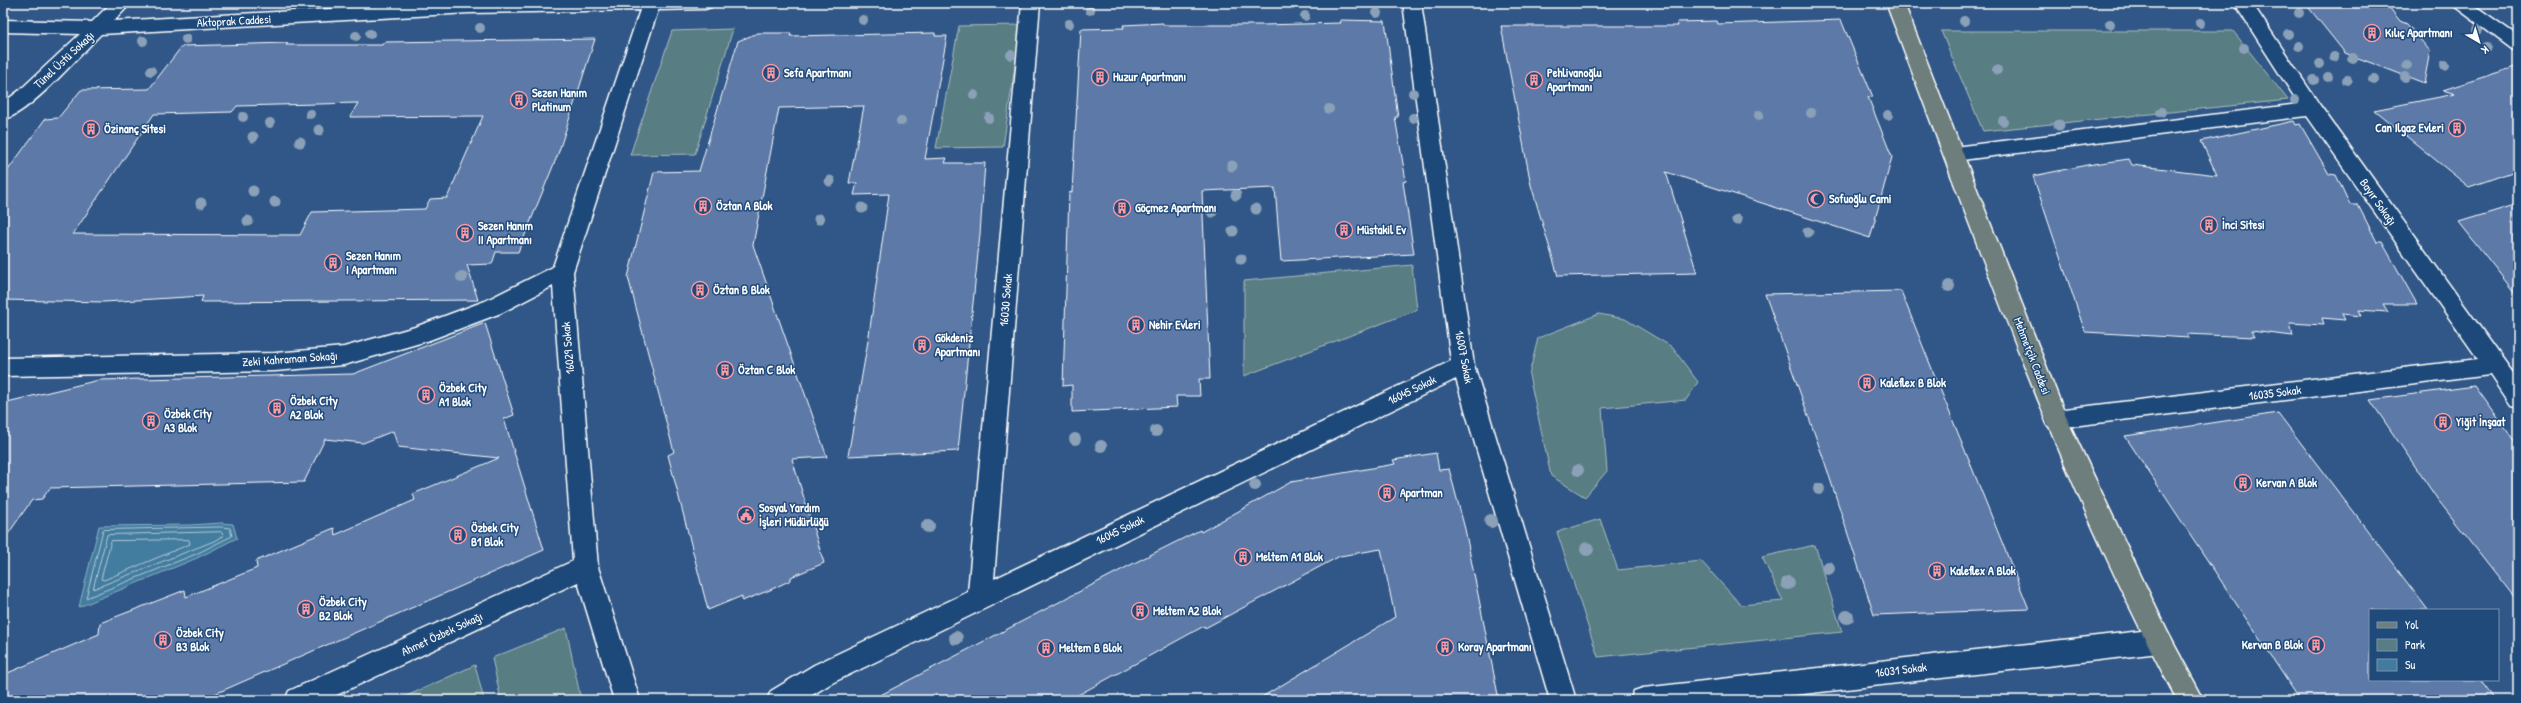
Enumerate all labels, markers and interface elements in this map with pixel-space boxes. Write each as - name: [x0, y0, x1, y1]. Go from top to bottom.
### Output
- street label: Aktoprak Caddesi: [196, 10, 272, 31]
- north arrow: [2459, 22, 2499, 62]
- building icon: Kılıç Apartmanı: [2362, 23, 2382, 43]
- place label: Kılıç Apartmanı: [2385, 24, 2453, 42]
- street label: Tünel Üstü Sokağı: [30, 27, 98, 92]
- text: K: [2478, 43, 2492, 57]
- building icon: Sefa Apartmanı: [761, 63, 781, 83]
- place label: Sefa Apartmanı: [784, 64, 852, 82]
- place label: Pehlivanoğlu Apartmanı: [1547, 64, 1602, 96]
- building icon: Huzur Apartmanı: [1090, 67, 1110, 87]
- place label: Huzur Apartmanı: [1113, 68, 1186, 86]
- building icon: Pehlivanoğlu Apartmanı: [1524, 70, 1544, 90]
- place label: Sezen Hanım Platinum: [532, 84, 587, 115]
- building icon: Sezen Hanım Platinum: [509, 90, 529, 110]
- building icon: Can Ilgaz Evleri: [2447, 118, 2467, 138]
- building icon: Özinanç Sitesi: [81, 119, 101, 139]
- place label: Can Ilgaz Evleri: [2375, 119, 2444, 137]
- place label: Özinanç Sitesi: [104, 120, 166, 137]
- street label: Bayır Sokağı: [2356, 175, 2401, 229]
- mosque icon: Sofuoğlu Cami: [1806, 189, 1826, 209]
- place label: Sofuoğlu Cami: [1829, 190, 1892, 208]
- building icon: Öztan A Blok: [693, 196, 713, 216]
- place label: Öztan A Blok: [716, 197, 773, 214]
- building icon: Göçmez Apartmanı: [1112, 198, 1132, 218]
- place label: Göçmez Apartmanı: [1135, 199, 1217, 217]
- building icon: İnci Sitesi: [2199, 215, 2219, 235]
- place label: İnci Sitesi: [2222, 216, 2265, 233]
- place label: Sezen Hanım II Apartmanı: [478, 217, 533, 249]
- building icon: Müstakil Ev: [1334, 220, 1354, 240]
- place label: Müstakil Ev: [1357, 221, 1406, 238]
- building icon: Sezen Hanım II Apartmanı: [455, 223, 475, 243]
- place label: Sezen Hanım I Apartmanı: [346, 247, 401, 279]
- building icon: Sezen Hanım I Apartmanı: [323, 253, 343, 273]
- street label: 16030 Sokak: [995, 273, 1016, 327]
- building icon: Öztan B Blok: [690, 280, 710, 300]
- place label: Öztan B Blok: [713, 281, 770, 298]
- building icon: Nehir Evleri: [1126, 315, 1146, 335]
- street label: Mehmetçik Caddesi: [2010, 315, 2055, 397]
- place label: Nehir Evleri: [1149, 316, 1201, 333]
- street label: 16029 Sokak: [557, 321, 578, 375]
- place label: Gökdeniz Apartmanı: [935, 329, 981, 361]
- street label: 16007 Sokak: [1451, 329, 1478, 385]
- building icon: Gökdeniz Apartmanı: [912, 335, 932, 355]
- street label: Zeki Kahraman Sokağı: [242, 347, 338, 370]
- building icon: Öztan C Blok: [715, 360, 735, 380]
- place label: Öztan C Blok: [738, 361, 795, 378]
- street label: 16045 Sokak: [1385, 371, 1439, 409]
- building icon: Kaleflex B Blok: [1857, 373, 1877, 393]
- place label: Kaleflex B Blok: [1880, 374, 1946, 391]
- place label: Özbek City A1 Blok: [439, 379, 487, 410]
- street label: 16035 Sokak: [2248, 381, 2302, 404]
- building icon: Özbek City A1 Blok: [416, 385, 436, 405]
- place label: Özbek City A2 Blok: [290, 392, 338, 423]
- building icon: Özbek City A2 Blok: [267, 398, 287, 418]
- place label: Özbek City A3 Blok: [164, 405, 212, 436]
- building icon: Özbek City A3 Blok: [141, 411, 161, 431]
- building icon: Yiğit İnşaat: [2433, 412, 2453, 432]
- place label: Yiğit İnşaat: [2455, 413, 2506, 431]
- building icon: Kervan A Blok: [2233, 473, 2253, 493]
- place label: Kervan A Blok: [2256, 474, 2317, 491]
- building icon: Apartman: [1377, 483, 1397, 503]
- place label: Apartman: [1400, 484, 1443, 502]
- place label: Sosyal Yardım İşleri Müdürlüğü: [759, 499, 829, 531]
- public building icon: Sosyal Yardım İşleri Müdürlüğü: [736, 505, 756, 525]
- street label: 16045 Sokak: [1093, 511, 1147, 549]
- place label: Özbek City B1 Blok: [471, 519, 519, 550]
- building icon: Özbek City B1 Blok: [448, 525, 468, 545]
- building icon: Meltem A1 Blok: [1233, 547, 1253, 567]
- place label: Meltem A1 Blok: [1256, 548, 1323, 565]
- building icon: Kaleflex A Blok: [1927, 561, 1947, 581]
- place label: Kaleflex A Blok: [1950, 562, 2016, 579]
- place label: Özbek City B2 Blok: [319, 593, 367, 624]
- building icon: Özbek City B2 Blok: [296, 599, 316, 619]
- building icon: Meltem A2 Blok: [1130, 601, 1150, 621]
- place label: Meltem A2 Blok: [1153, 602, 1221, 619]
- street label: Ahmet Özbek Sokağı: [398, 607, 485, 660]
- legend: [2369, 609, 2499, 681]
- text: Yol: [2405, 616, 2419, 633]
- place label: Özbek City B3 Blok: [176, 624, 224, 655]
- building icon: Özbek City B3 Blok: [153, 630, 173, 650]
- building icon: Kervan B Blok: [2306, 635, 2326, 655]
- place label: Kervan B Blok: [2242, 636, 2303, 653]
- text: Park: [2405, 636, 2425, 653]
- building icon: Koray Apartmanı: [1435, 637, 1455, 657]
- building icon: Meltem B Blok: [1036, 638, 1056, 658]
- place label: Koray Apartmanı: [1458, 638, 1532, 656]
- place label: Meltem B Blok: [1059, 639, 1122, 656]
- text: Su: [2405, 656, 2416, 673]
- street label: 16031 Sokak: [1874, 658, 1928, 681]

